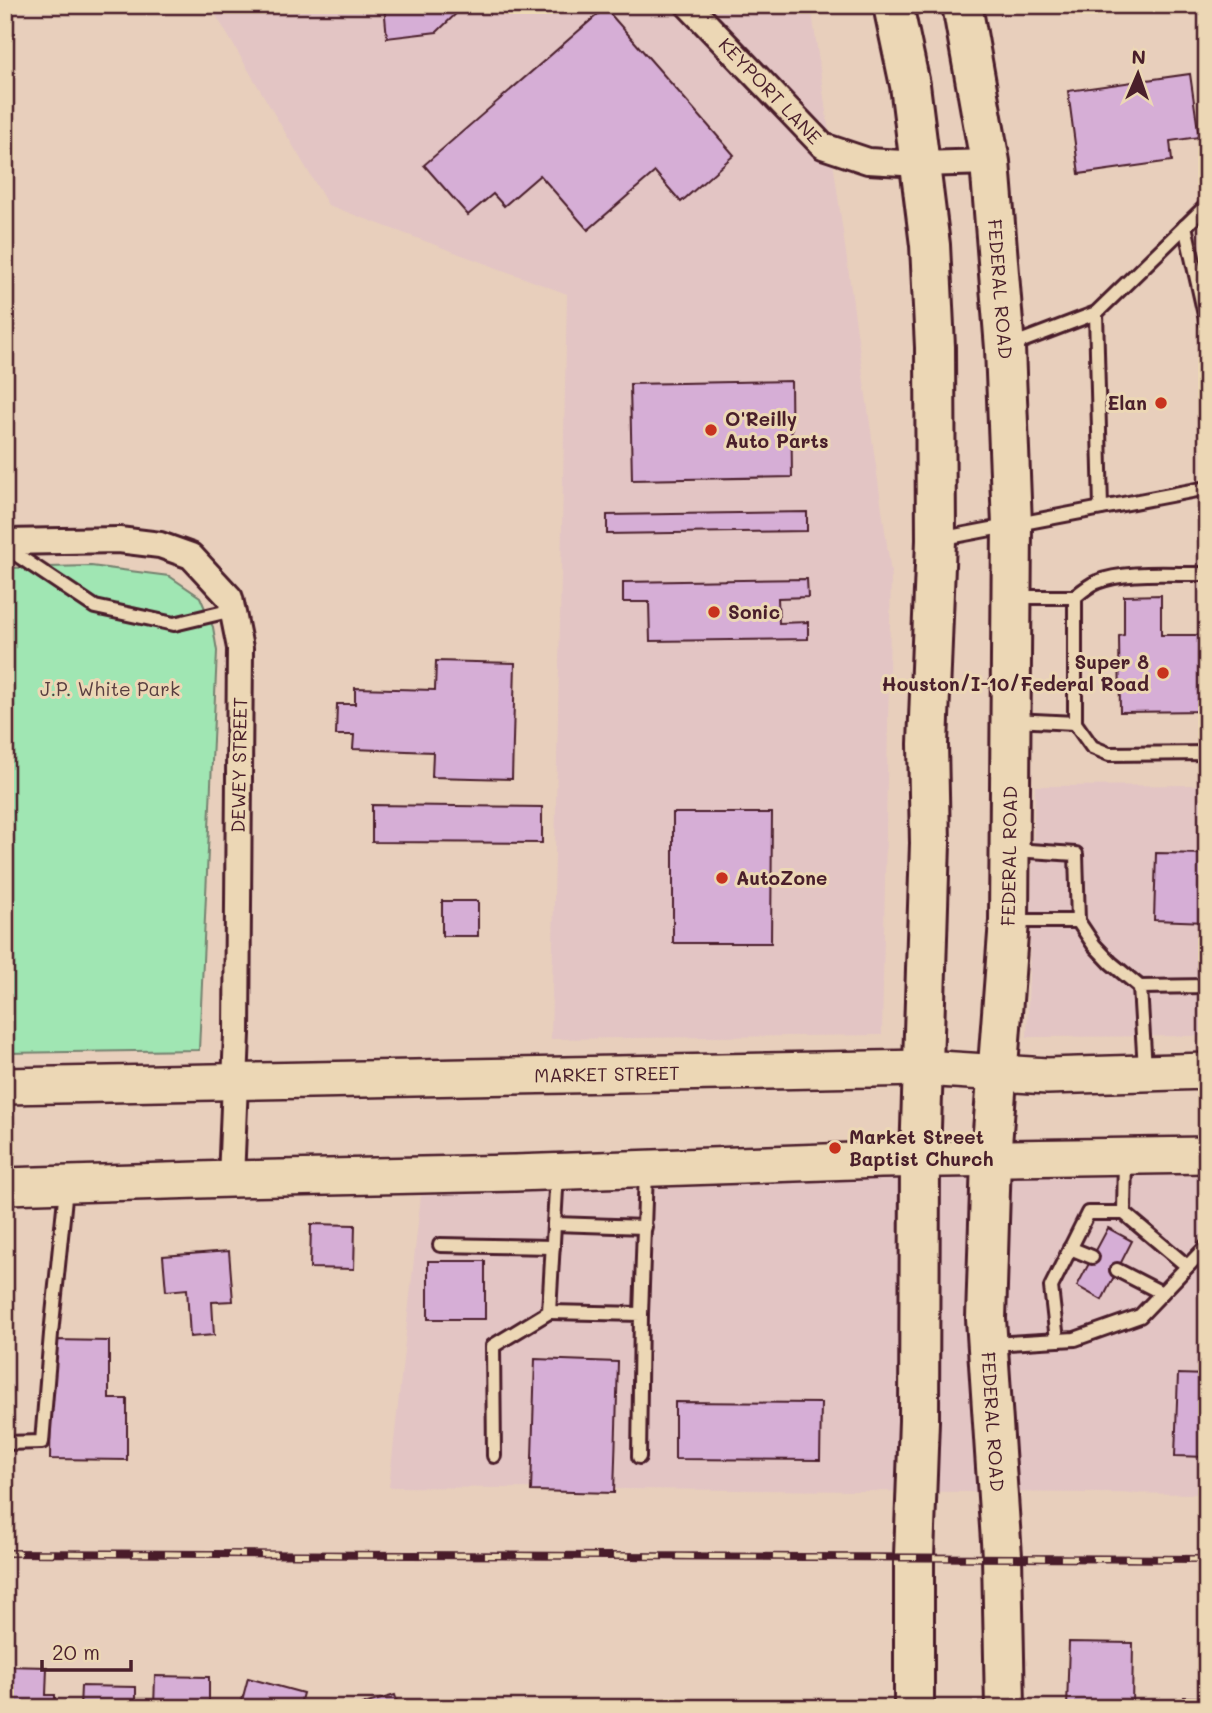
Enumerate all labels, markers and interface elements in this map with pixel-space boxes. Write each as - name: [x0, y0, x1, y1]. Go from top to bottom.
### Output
- street label: KEYPORT LANE: [714, 32, 828, 149]
- north arrow: [1104, 38, 1174, 108]
- text: N: [1131, 44, 1146, 69]
- street label: FEDERAL ROAD: [983, 218, 1018, 360]
- place label: Elan: [1107, 390, 1147, 415]
- marker: Elan: [1153, 395, 1169, 411]
- place label: O'Reilly Auto Parts: [725, 406, 829, 453]
- marker: O'Reilly Auto Parts: [703, 422, 719, 438]
- place label: Sonic: [728, 599, 780, 624]
- marker: Sonic: [706, 604, 722, 620]
- place label: Super 8 Houston/I-10/Federal Road: [882, 649, 1149, 696]
- marker: Super 8 Houston/I-10/Federal Road: [1155, 665, 1171, 681]
- park label: J.P. White Park: [40, 676, 180, 701]
- street label: DEWEY STREET: [225, 697, 252, 833]
- street label: FEDERAL ROAD: [995, 786, 1022, 926]
- place label: AutoZone: [736, 865, 827, 890]
- marker: AutoZone: [714, 870, 730, 886]
- street label: MARKET STREET: [534, 1060, 680, 1088]
- place label: Market Street Baptist Church: [849, 1124, 993, 1171]
- marker: Market Street Baptist Church: [827, 1140, 843, 1156]
- street label: FEDERAL ROAD: [976, 1351, 1011, 1493]
- scale bar: [42, 1629, 131, 1673]
- text: 20 m: [52, 1638, 100, 1665]

